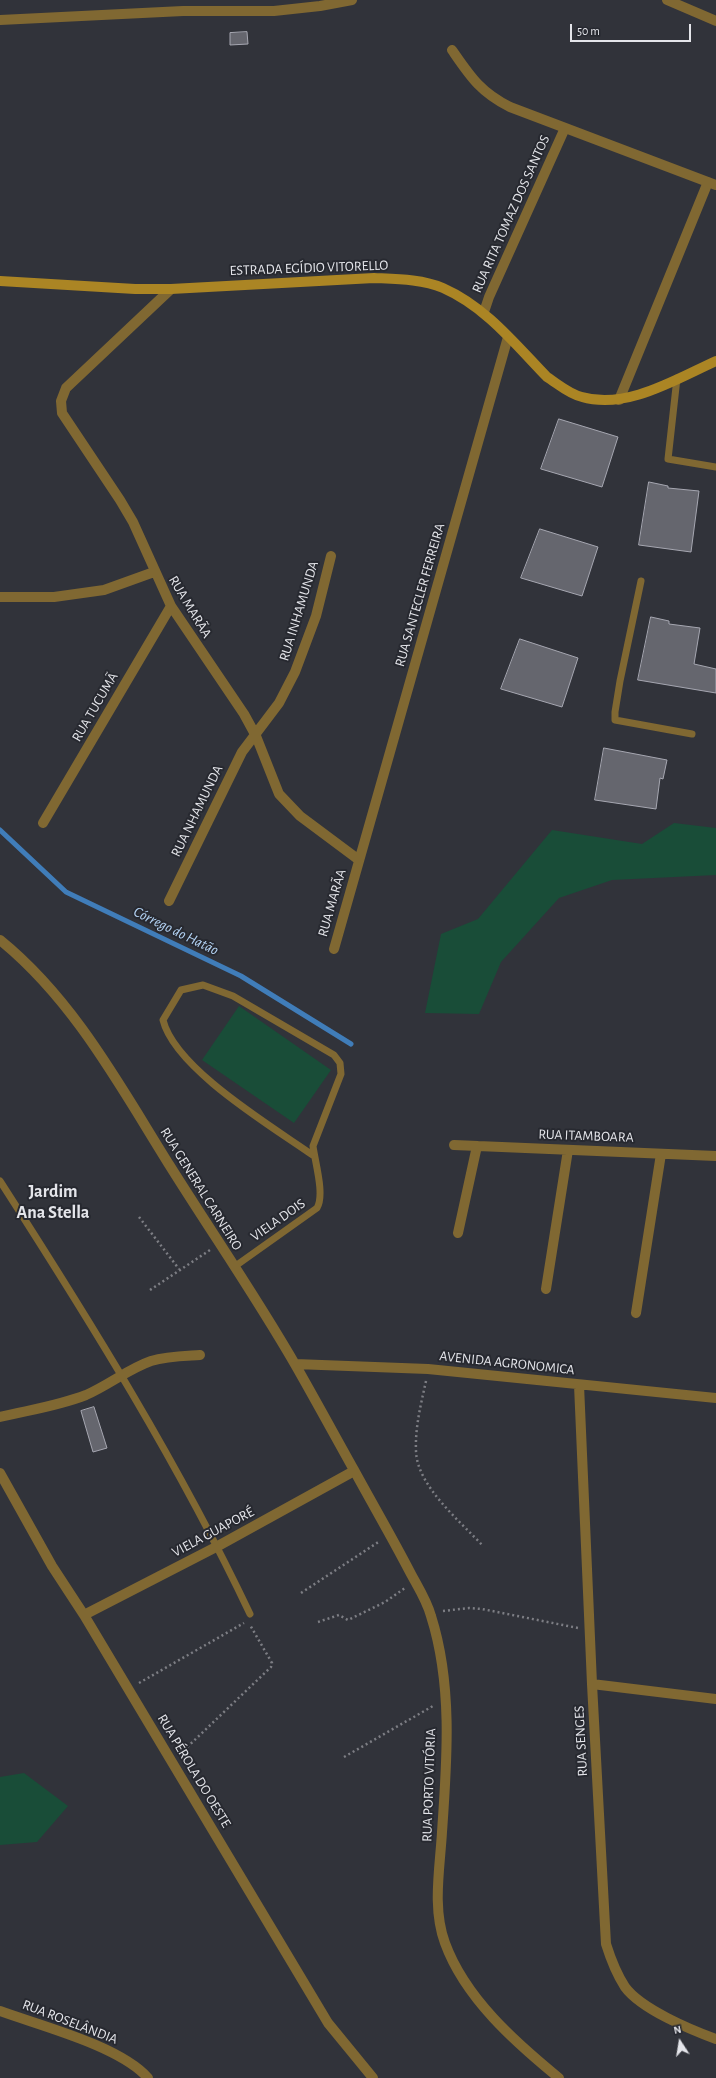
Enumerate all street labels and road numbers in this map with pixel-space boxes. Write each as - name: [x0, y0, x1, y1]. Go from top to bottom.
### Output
- street label: RUA RITA TOMAZ DOS SANTOS: [469, 132, 553, 296]
- street label: ESTRADA EGÍDIO VITORELLO: [229, 257, 389, 279]
- street label: RUA SANTECLER FERREIRA: [391, 521, 449, 669]
- street label: RUA INHAMUNDA: [276, 559, 322, 663]
- street label: RUA MARÃA: [165, 573, 215, 641]
- street label: RUA TUCUMÃ: [68, 669, 122, 745]
- street label: RUA NHAMUNDA: [168, 762, 226, 860]
- street label: RUA MARÃA: [314, 867, 350, 939]
- street label: RUA GENERAL CARNEIRO: [156, 1125, 246, 1253]
- street label: RUA ITAMBOARA: [538, 1126, 634, 1146]
- street label: VIELA DOIS: [247, 1195, 309, 1245]
- street label: AVENIDA AGRONOMICA: [439, 1348, 575, 1378]
- street label: VIELA GUAPORÉ: [169, 1503, 257, 1561]
- street label: RUA SENGES: [571, 1705, 591, 1777]
- street label: RUA PÉROLA DO OESTE: [154, 1711, 234, 1831]
- street label: RUA PORTO VITÓRIA: [419, 1728, 439, 1842]
- street label: RUA ROSELÂNDIA: [20, 1996, 120, 2048]

